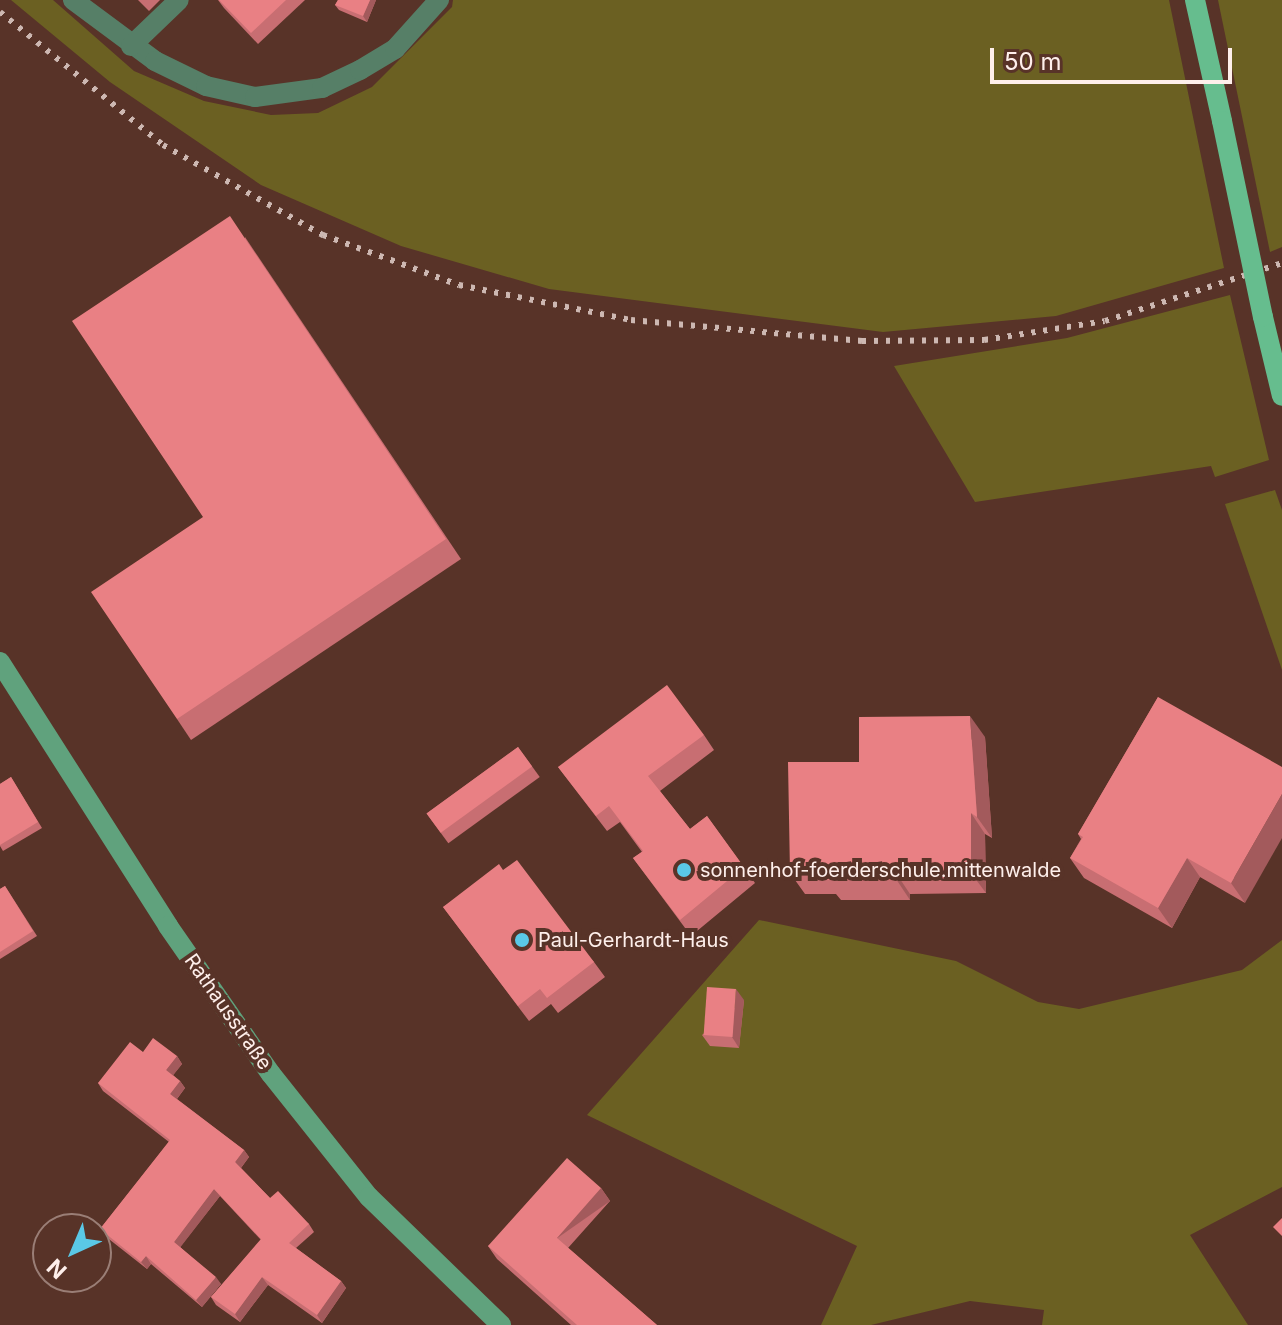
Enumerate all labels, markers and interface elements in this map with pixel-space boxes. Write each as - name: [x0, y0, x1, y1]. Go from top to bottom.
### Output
- scale bar: [994, 32, 1236, 82]
- text: 50 m: [1004, 47, 1062, 76]
- place label: sonnenhof-foerderschule.mittenwalde: [700, 858, 1061, 882]
- marker: sonnenhof-foerderschule.mittenwalde: [675, 861, 693, 879]
- place label: Paul-Gerhardt-Haus: [538, 928, 729, 952]
- marker: Paul-Gerhardt-Haus: [513, 931, 531, 949]
- street label: Rathausstraße: [179, 949, 277, 1075]
- north arrow: [32, 1213, 112, 1293]
- text: N: [42, 1254, 72, 1284]

